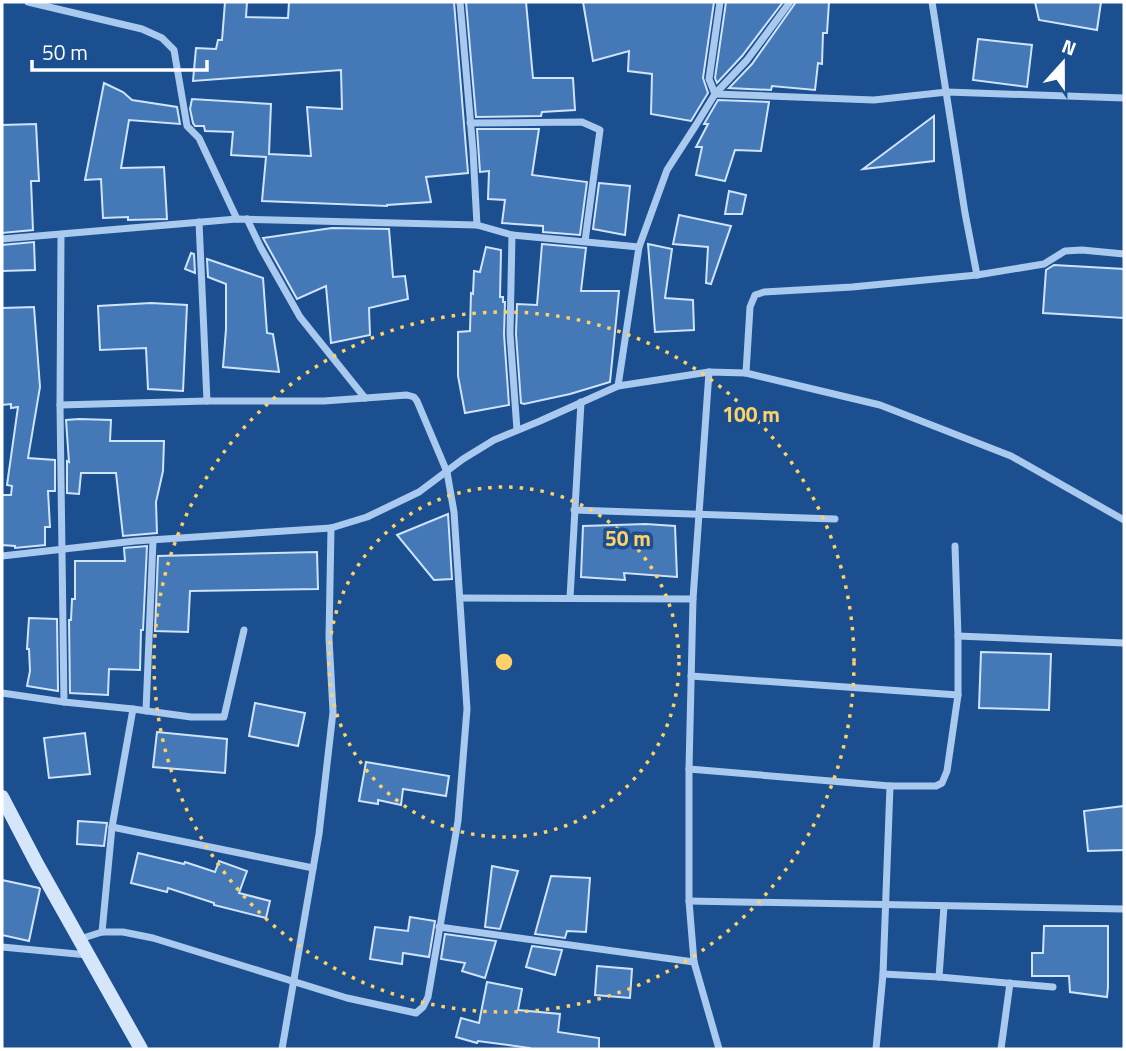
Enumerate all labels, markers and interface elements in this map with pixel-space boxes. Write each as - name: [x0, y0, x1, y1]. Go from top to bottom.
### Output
- scale bar: [32, 28, 206, 72]
- north arrow: [1028, 28, 1098, 98]
- text: N: [1058, 31, 1081, 63]
- text: 50 m: [42, 36, 88, 68]
- text: 100 m: [722, 398, 780, 430]
- text: 50 m: [605, 522, 651, 554]
- centre of rings: [492, 650, 516, 674]

